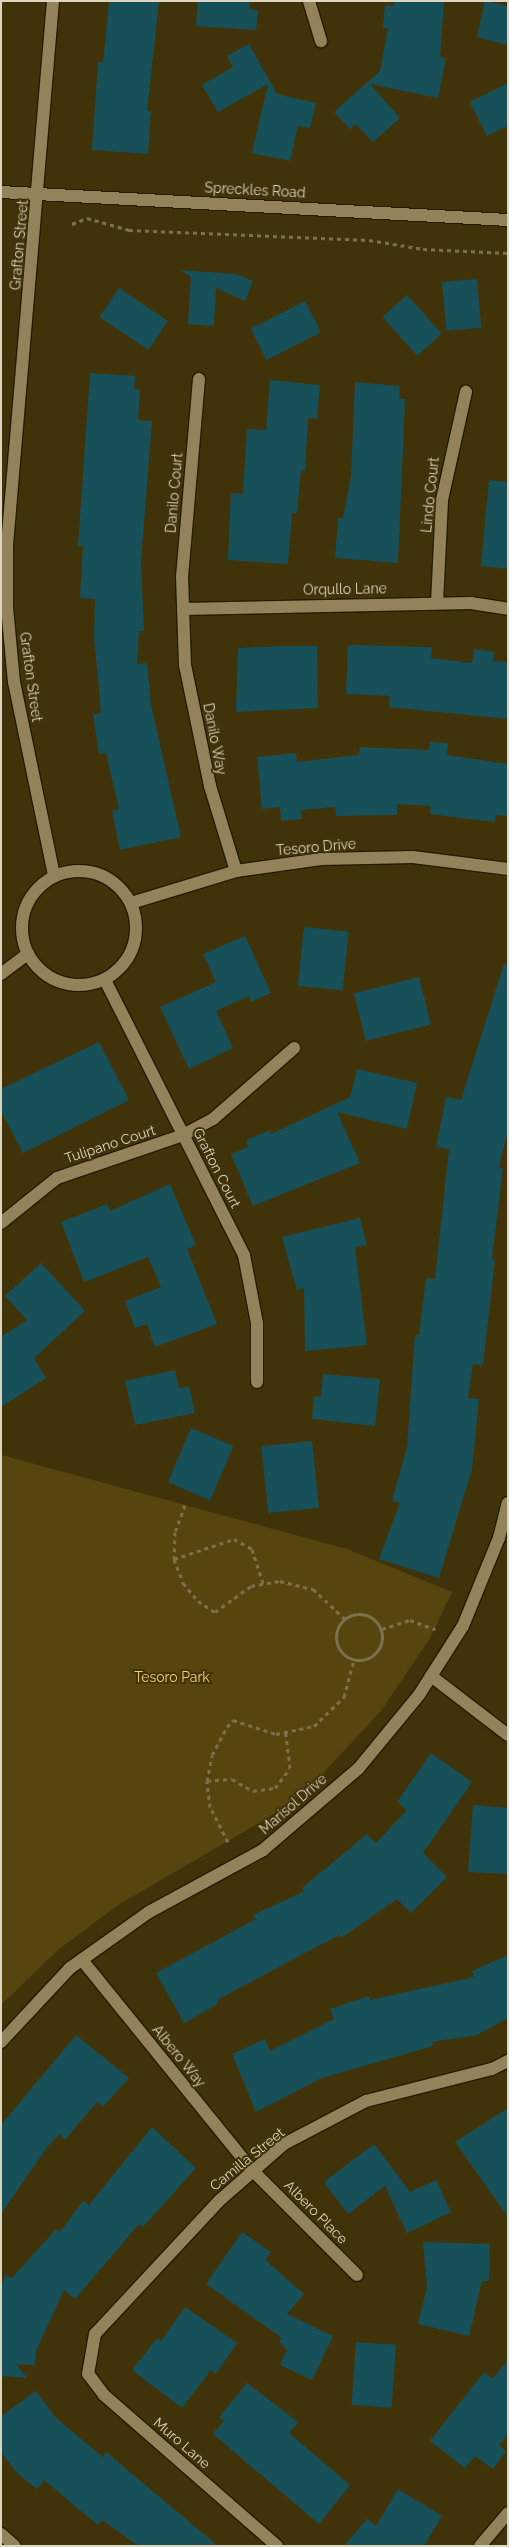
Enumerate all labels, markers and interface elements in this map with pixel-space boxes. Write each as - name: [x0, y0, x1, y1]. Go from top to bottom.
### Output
- street label: Spreckles Road: [204, 179, 306, 201]
- street label: Grafton Street: [7, 199, 31, 291]
- street label: Danilo Court: [162, 452, 186, 534]
- street label: Lindo Court: [418, 456, 442, 534]
- street label: Orqullo Lane: [303, 580, 387, 598]
- street label: Grafton Street: [16, 631, 46, 723]
- street label: Danilo Way: [200, 701, 230, 777]
- street label: Tesoro Drive: [275, 835, 357, 859]
- street label: Tulipano Court: [62, 1121, 158, 1167]
- street label: Grafton Court: [190, 1125, 244, 1211]
- park label: Tesoro Park: [134, 1669, 210, 1685]
- street label: Marisol Drive: [256, 1770, 330, 1838]
- street label: Albero Way: [149, 2021, 209, 2091]
- street label: Camilla Street: [206, 2124, 288, 2194]
- street label: Albero Place: [281, 2177, 351, 2247]
- street label: Muro Lane: [150, 2414, 214, 2472]

